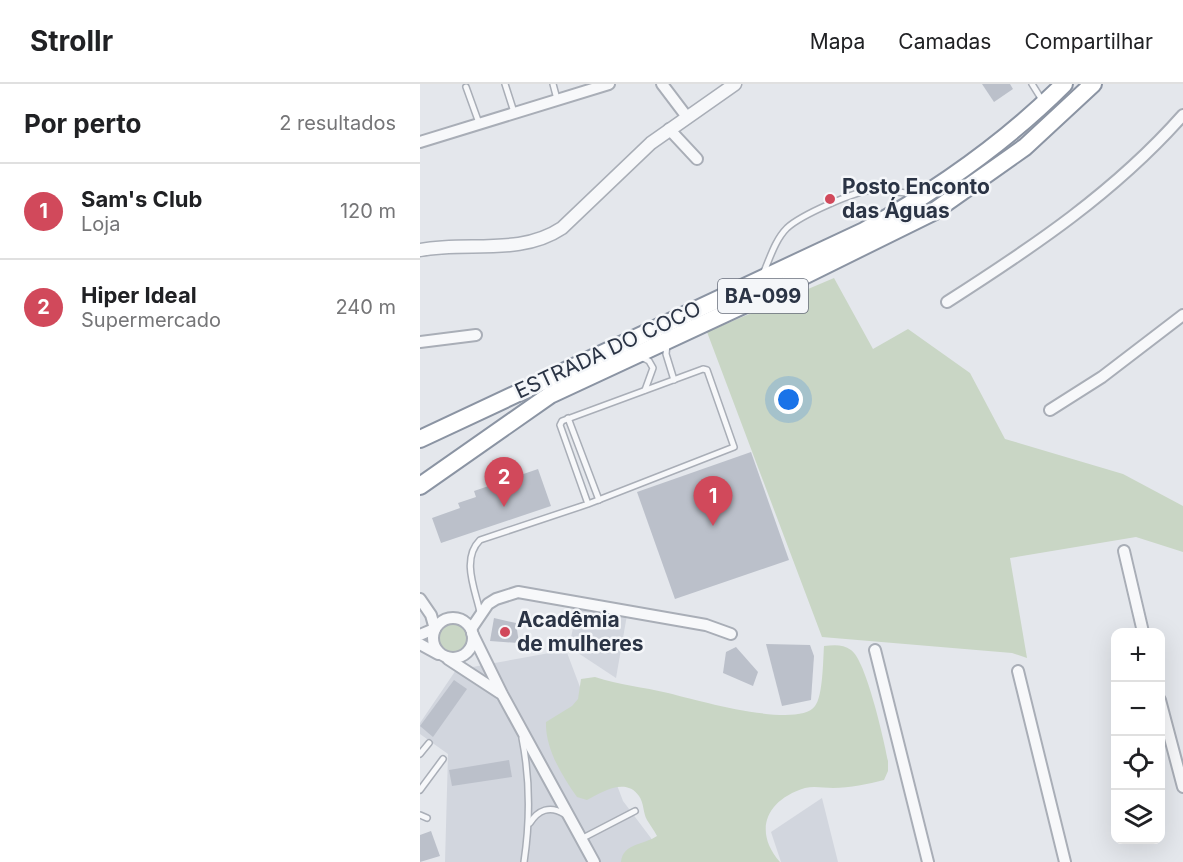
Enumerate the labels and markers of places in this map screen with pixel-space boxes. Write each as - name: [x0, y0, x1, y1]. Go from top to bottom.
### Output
- place label: Posto Enconto das Águas: [842, 174, 990, 223]
- marker: Posto Enconto das Águas: [823, 192, 837, 206]
- pin: 2: [484, 458, 524, 507]
- pin: 1: [694, 476, 732, 526]
- place label: Acadêmia de mulheres: [517, 607, 644, 656]
- marker: Acadêmia de mulheres: [498, 625, 512, 639]

